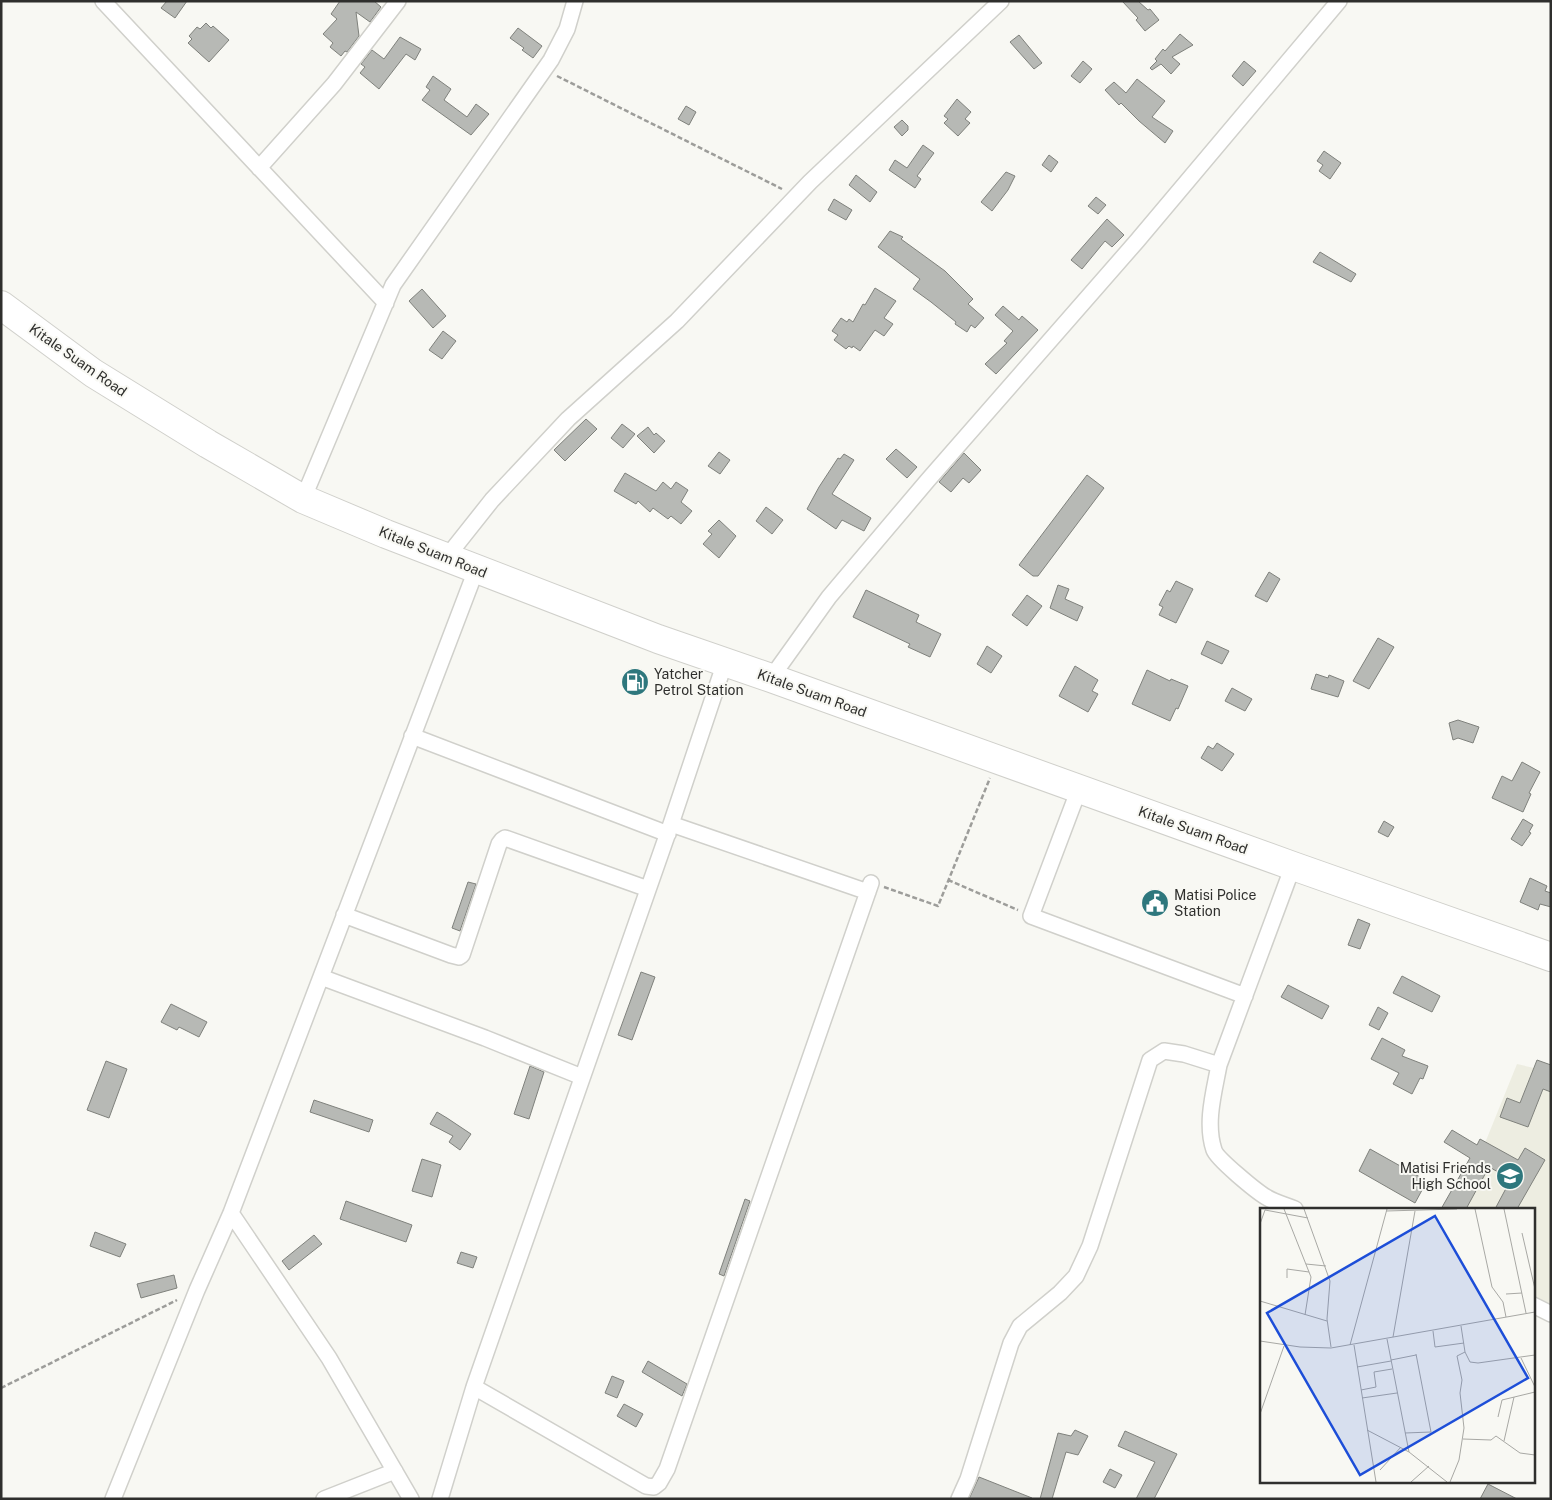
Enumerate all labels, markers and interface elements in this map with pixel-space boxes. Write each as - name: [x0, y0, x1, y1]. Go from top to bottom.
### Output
- street label: Kitale Suam Road: [26, 320, 130, 400]
- street label: Kitale Suam Road: [377, 523, 489, 581]
- place label: Yatcher Petrol Station: [654, 666, 744, 698]
- street label: Kitale Suam Road: [755, 666, 869, 720]
- fuel station icon: Yatcher Petrol Station: [620, 667, 650, 697]
- street label: Kitale Suam Road: [1136, 803, 1250, 857]
- place label: Matisi Police Station: [1174, 887, 1257, 919]
- public building icon: Matisi Police Station: [1140, 888, 1170, 918]
- place label: Matisi Friends High School: [1400, 1160, 1491, 1192]
- school or university icon: Matisi Friends High School: [1495, 1161, 1525, 1191]
- inset map: [1260, 1208, 1534, 1482]

